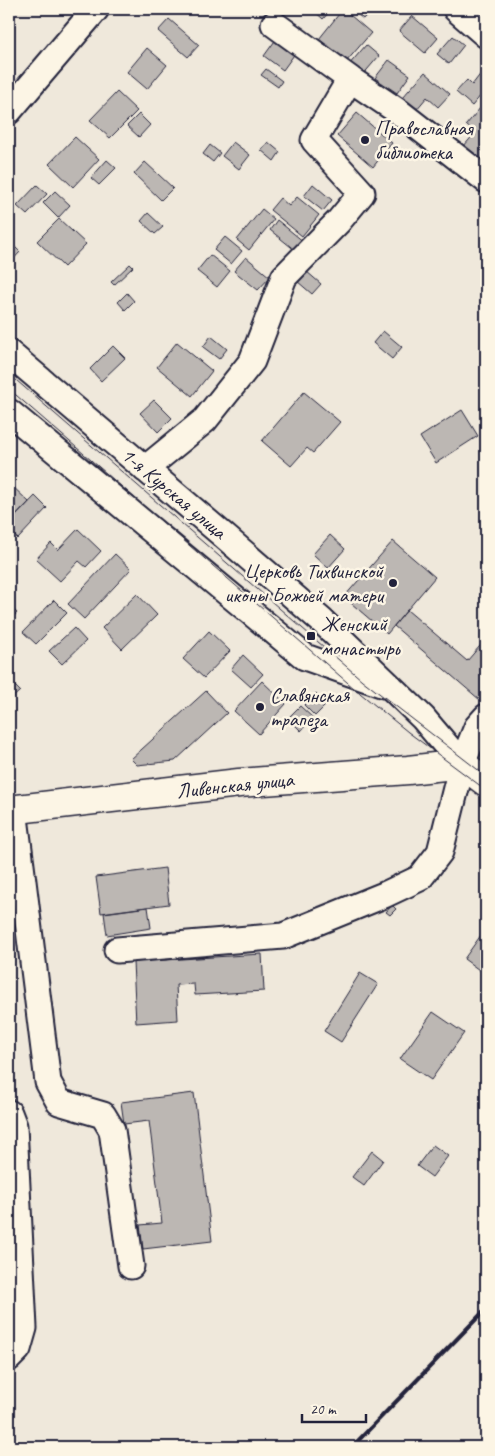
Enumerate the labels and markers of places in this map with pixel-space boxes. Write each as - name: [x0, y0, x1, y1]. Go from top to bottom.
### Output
- place label: Православная библиотека: [375, 115, 474, 165]
- marker: Православная библиотека: [359, 134, 371, 146]
- place label: Церковь Тихвинской иконы Божьей матери: [225, 558, 386, 608]
- marker: Церковь Тихвинской иконы Божьей матери: [387, 577, 399, 589]
- place label: Женский монастырь: [321, 611, 401, 661]
- marker: Женский монастырь: [305, 630, 317, 642]
- place label: Славянская трапеза: [270, 682, 351, 733]
- marker: Славянская трапеза: [254, 701, 266, 713]

